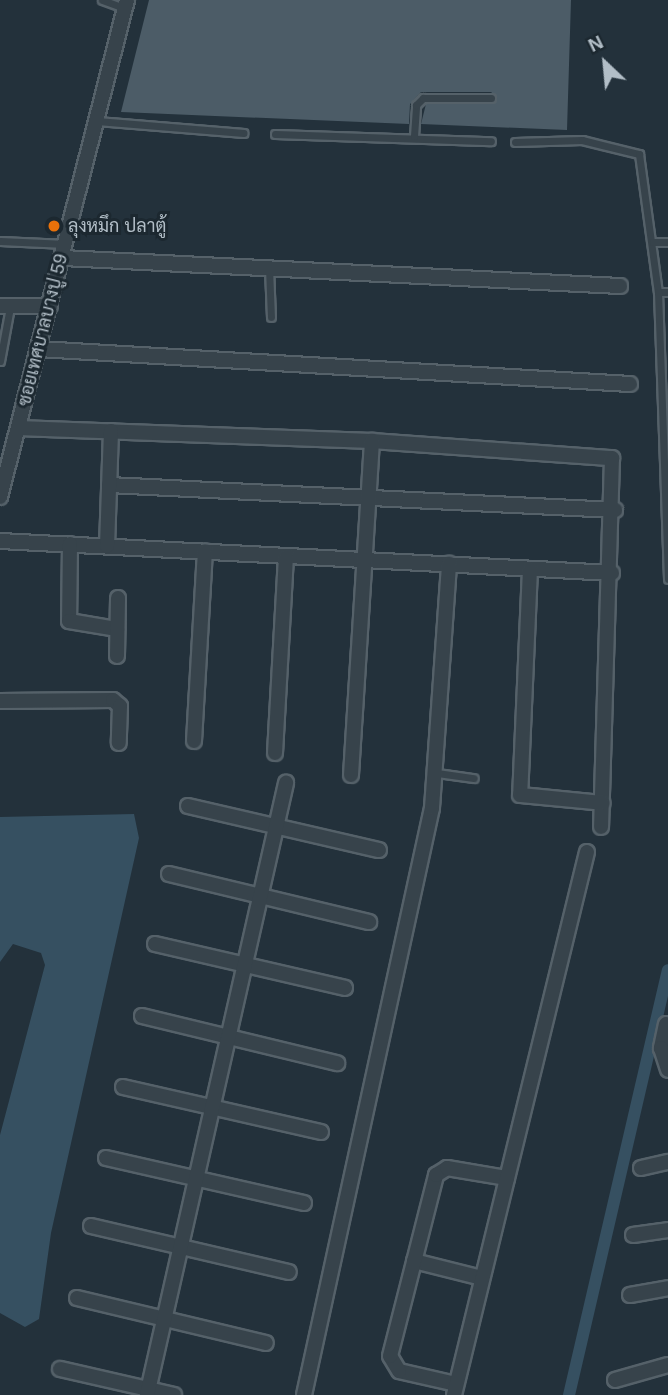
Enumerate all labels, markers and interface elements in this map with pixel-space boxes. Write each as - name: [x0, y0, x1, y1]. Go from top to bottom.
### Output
- north arrow: [570, 28, 640, 98]
- text: N: [585, 31, 606, 56]
- place label: ลุงหมึก ปลาตู้: [68, 215, 166, 237]
- marker: ลุงหมึก ปลาตู้: [46, 218, 62, 234]
- street label: ซอยเทศบาลบางปู 59: [14, 252, 72, 408]

